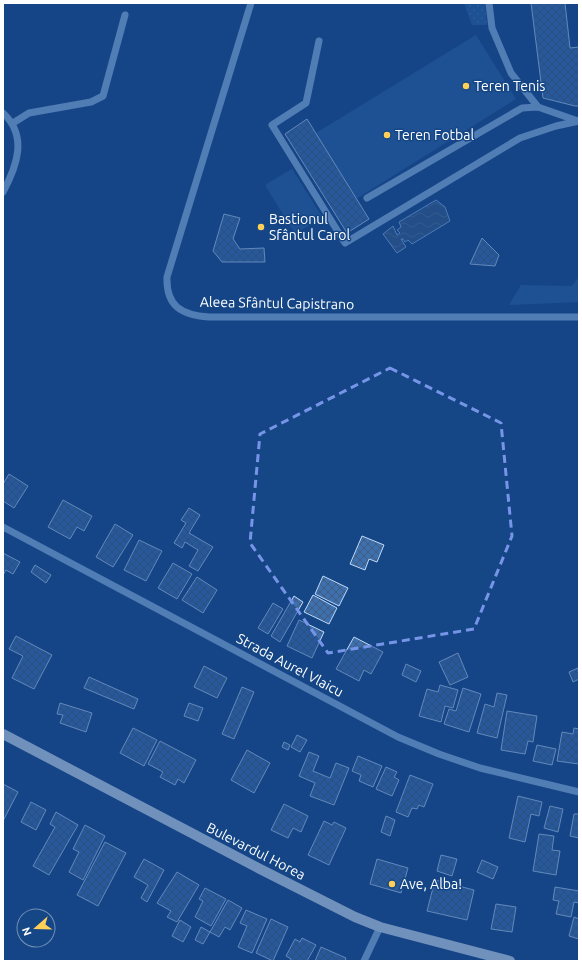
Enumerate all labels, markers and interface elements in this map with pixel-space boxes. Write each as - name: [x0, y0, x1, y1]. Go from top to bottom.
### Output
- place label: Teren Tenis: [474, 78, 545, 94]
- marker: Teren Tenis: [461, 81, 471, 91]
- place label: Teren Fotbal: [395, 127, 474, 143]
- marker: Teren Fotbal: [382, 130, 392, 140]
- place label: Bastionul Sfântul Carol: [269, 211, 350, 243]
- marker: Bastionul Sfântul Carol: [256, 222, 266, 232]
- street label: Aleea Sfântul Capistrano: [200, 294, 354, 312]
- street label: Strada Aurel Vlaicu: [234, 630, 346, 700]
- street label: Bulevardul Horea: [204, 819, 308, 883]
- place label: Ave, Alba!: [400, 876, 462, 892]
- marker: Ave, Alba!: [387, 879, 397, 889]
- north arrow: [16, 908, 56, 948]
- text: N: [20, 926, 34, 937]

